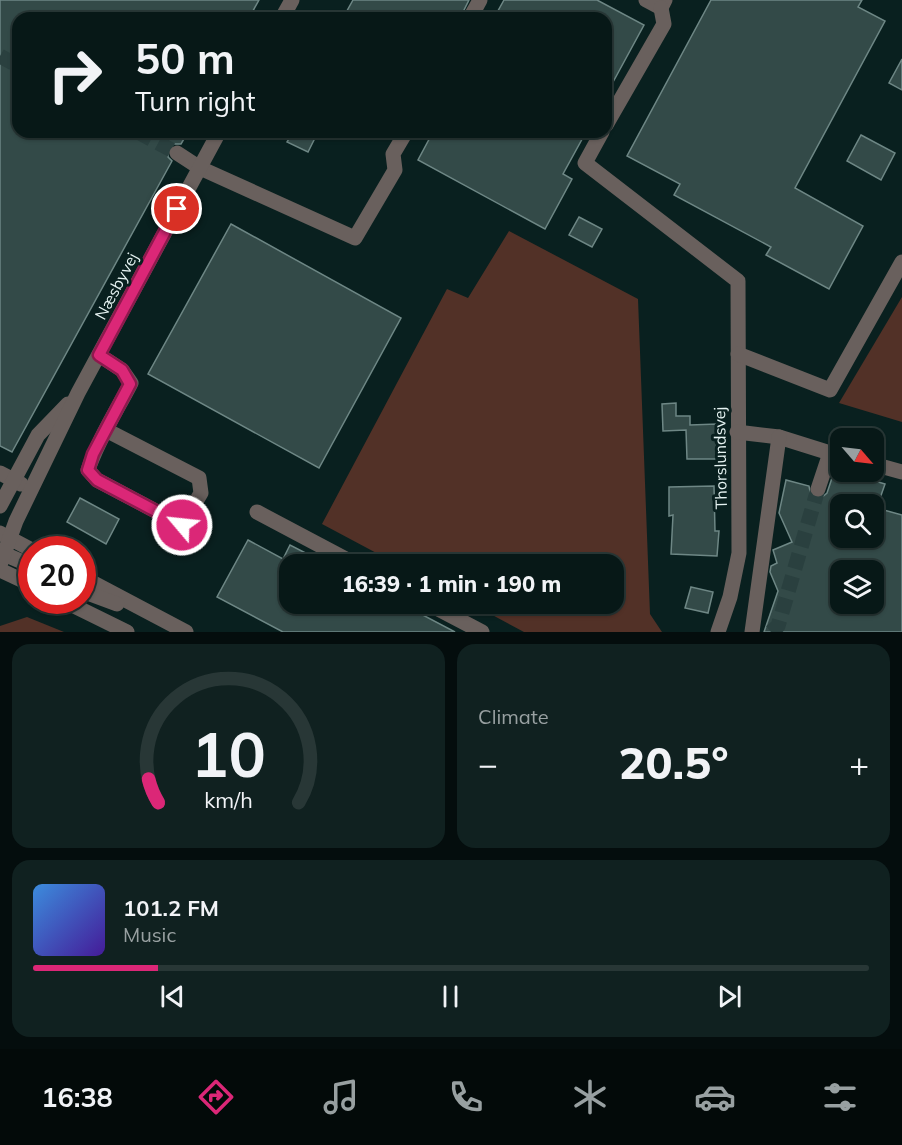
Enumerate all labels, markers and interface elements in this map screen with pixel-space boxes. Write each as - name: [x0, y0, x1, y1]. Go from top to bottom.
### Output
- text: 50 m: [135, 32, 235, 85]
- icon: right: [36, 36, 114, 114]
- text: Turn right: [135, 84, 255, 118]
- pin: [151, 183, 202, 234]
- icon: arrive: [160, 192, 193, 225]
- street label: Næsbyvej: [90, 249, 142, 323]
- street label: Thorslundsvej: [709, 407, 731, 509]
- north arrow: [830, 428, 884, 482]
- map controls: [830, 428, 884, 614]
- position arrow: [150, 493, 214, 557]
- button: search: [830, 494, 884, 548]
- speed limit sign: 20: [18, 536, 96, 614]
- button: layers: [830, 560, 884, 614]
- text: 16:39 · 1 min · 190 m: [342, 570, 561, 598]
- text: Climate: [478, 704, 549, 729]
- text: 10: [191, 714, 266, 793]
- text: 20.5°: [619, 734, 728, 790]
- text: −: [478, 743, 498, 784]
- text: +: [849, 743, 869, 784]
- text: km/h: [204, 786, 253, 813]
- text: 101.2 FM: [123, 894, 219, 922]
- text: Music: [123, 922, 176, 947]
- icon: previous: [156, 980, 189, 1013]
- icon: pause: [434, 980, 467, 1013]
- icon: next: [713, 980, 746, 1013]
- icon: directions: [195, 1076, 237, 1118]
- icon: music: [320, 1076, 362, 1118]
- icon: phone: [445, 1076, 487, 1118]
- icon: climate: [569, 1076, 611, 1118]
- icon: car: [694, 1076, 736, 1118]
- icon: filters: [819, 1076, 861, 1118]
- text: 16:38: [41, 1080, 113, 1114]

